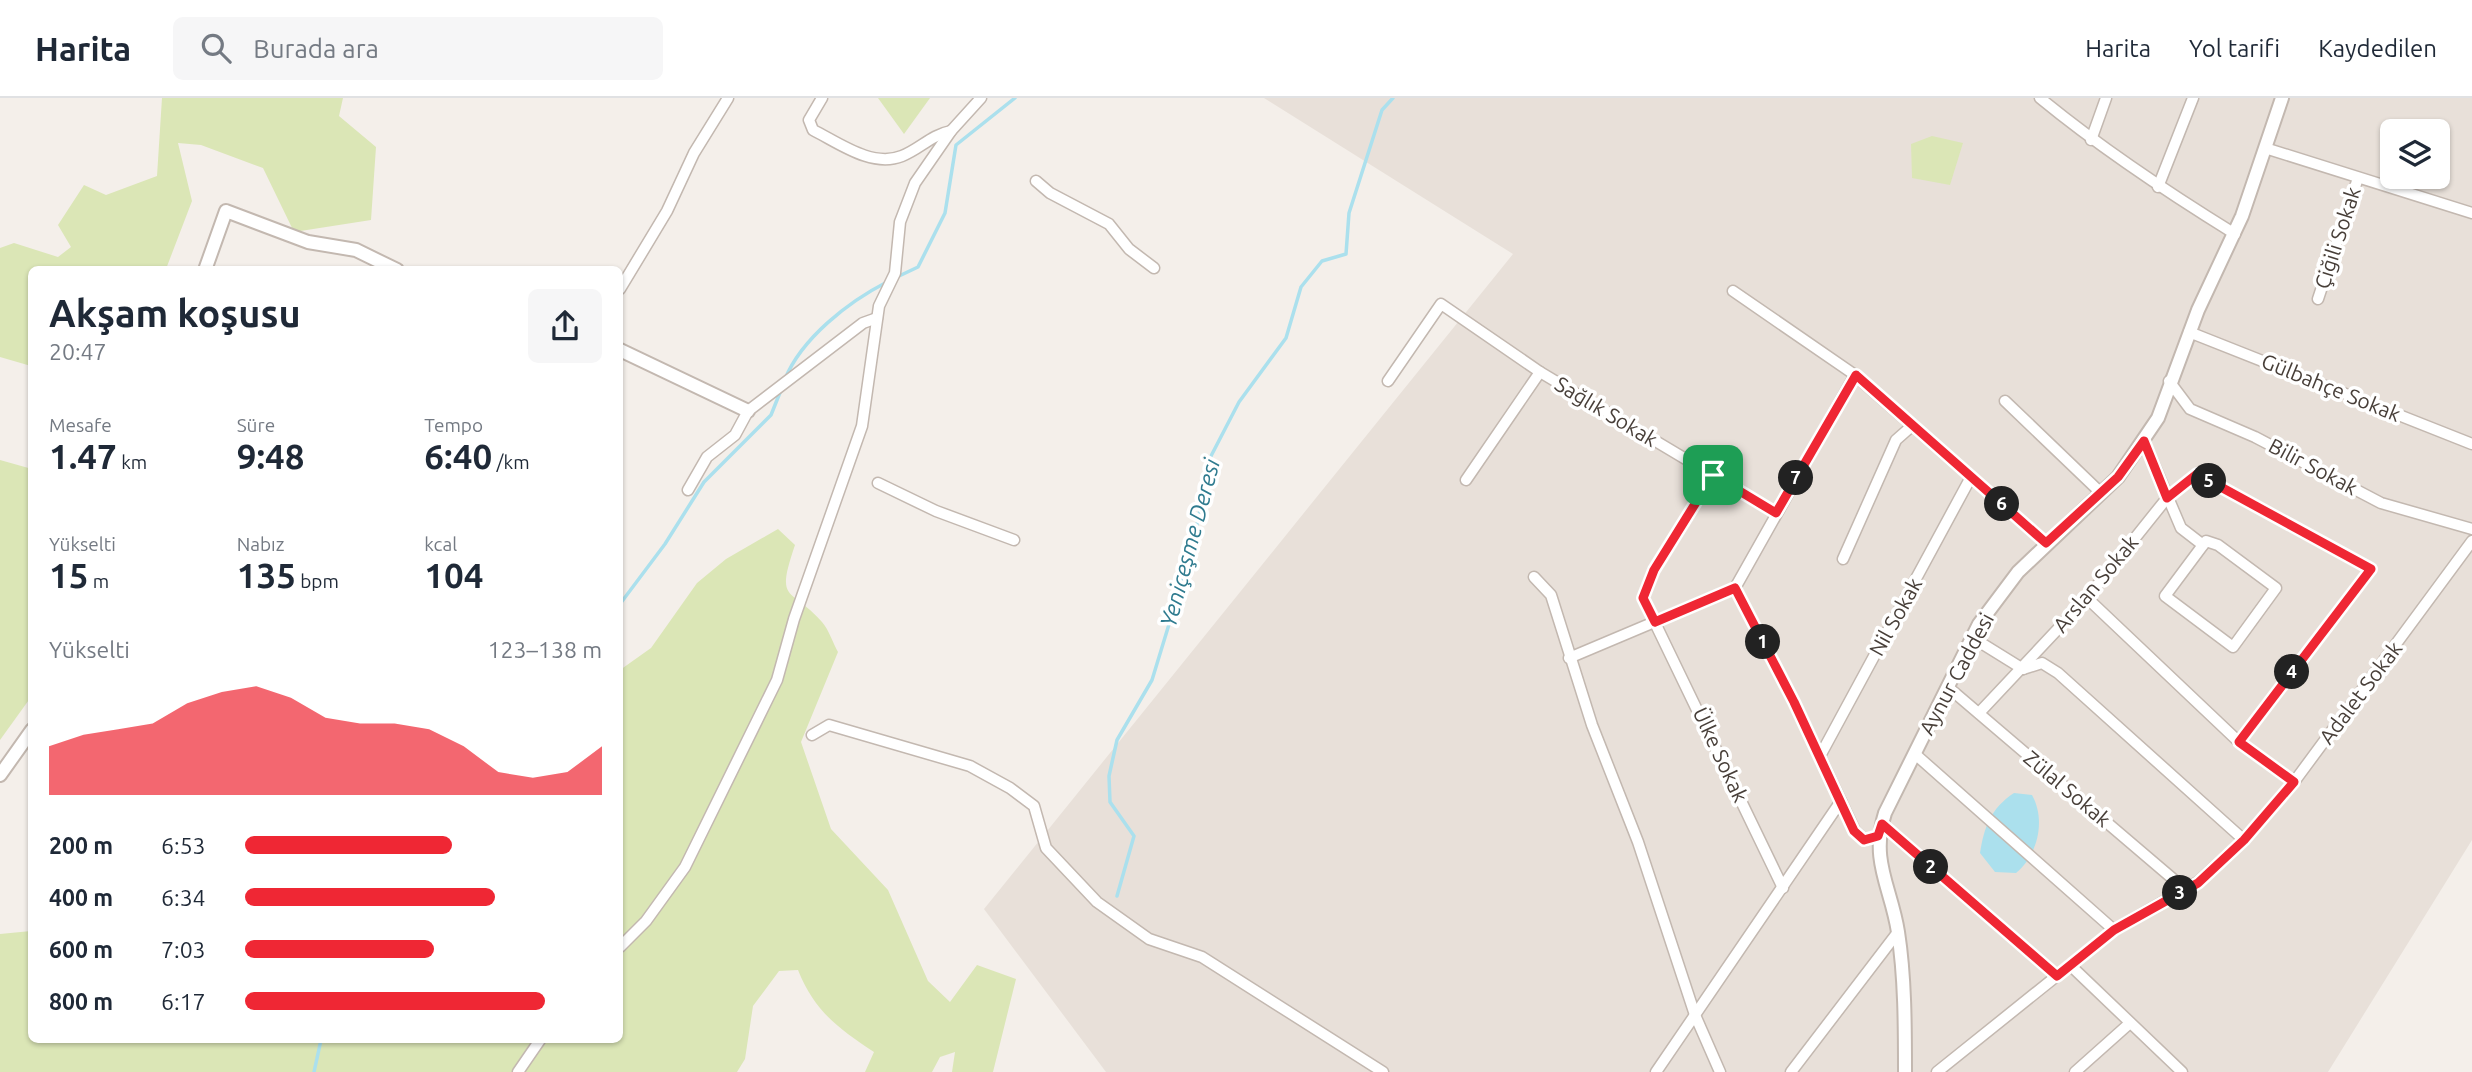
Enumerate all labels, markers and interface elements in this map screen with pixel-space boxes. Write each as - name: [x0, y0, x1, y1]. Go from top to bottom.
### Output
- search box: [173, 17, 663, 80]
- icon: search: [197, 29, 235, 67]
- text: Harita: [35, 30, 131, 67]
- text: Burada ara: [253, 34, 379, 63]
- text: Harita: [2085, 35, 2151, 62]
- text: Yol tarifi: [2189, 35, 2280, 62]
- text: Kaydedilen: [2318, 35, 2437, 62]
- map controls: [2380, 119, 2450, 189]
- button: layers: [2380, 119, 2450, 189]
- street label: Çiğili Sokak: [2309, 183, 2365, 292]
- button: share: [528, 289, 602, 363]
- text: Akşam koşusu: [49, 292, 301, 334]
- text: 20:47: [49, 339, 107, 364]
- street label: Gülbahçe Sokak: [2258, 348, 2405, 426]
- street label: Sağlık Sokak: [1551, 371, 1662, 451]
- text: Mesafe: [49, 414, 112, 436]
- text: Süre: [237, 414, 275, 436]
- text: Tempo: [424, 414, 483, 436]
- street label: Bilir Sokak: [2265, 433, 2362, 500]
- text: 1.47: [49, 436, 117, 476]
- text: 9:48: [237, 436, 305, 476]
- text: 6:40: [424, 436, 492, 476]
- pin: [1683, 445, 1743, 505]
- text: km: [117, 451, 147, 473]
- text: /km: [492, 451, 530, 473]
- water label: Yeniçeşme Deresi: [1155, 455, 1224, 630]
- icon: arrive: [1694, 456, 1732, 494]
- pin: 7: [1778, 460, 1814, 496]
- pin: 5: [2192, 464, 2226, 498]
- text: 7: [1790, 466, 1801, 488]
- text: 5: [2203, 469, 2214, 491]
- pin: 6: [1984, 486, 2020, 522]
- text: 6: [1996, 492, 2007, 514]
- street label: Arslan Sokak: [2048, 530, 2143, 637]
- text: Yükselti: [49, 533, 116, 555]
- text: Nabız: [237, 533, 284, 555]
- text: kcal: [424, 533, 457, 555]
- text: 15: [49, 555, 88, 595]
- text: 135: [237, 555, 296, 595]
- text: 104: [424, 555, 484, 595]
- text: m: [88, 570, 109, 592]
- text: bpm: [296, 570, 339, 592]
- street label: Nil Sokak: [1864, 573, 1927, 660]
- street label: Aynur Caddesi: [1914, 609, 1998, 739]
- pin: 1: [1746, 624, 1780, 660]
- text: 1: [1757, 630, 1768, 652]
- street label: Adalet Sokak: [2314, 636, 2407, 748]
- text: Yükselti: [49, 637, 130, 662]
- text: 123–138 m: [488, 637, 602, 662]
- pin: 4: [2274, 654, 2310, 690]
- text: 4: [2286, 660, 2297, 682]
- street label: Ülke Sokak: [1689, 703, 1753, 806]
- street label: Zülal Sokak: [2019, 745, 2116, 832]
- text: 200 m: [49, 833, 113, 858]
- text: 6:53: [161, 833, 206, 858]
- pin: 2: [1913, 850, 1948, 884]
- text: 2: [1925, 855, 1936, 877]
- pin: 3: [2162, 876, 2198, 910]
- text: 3: [2174, 881, 2185, 903]
- text: 400 m: [49, 885, 113, 910]
- text: 6:34: [161, 885, 206, 910]
- text: 600 m: [49, 937, 113, 962]
- text: 7:03: [161, 937, 206, 962]
- text: 800 m: [49, 989, 113, 1014]
- text: 6:17: [161, 989, 206, 1014]

